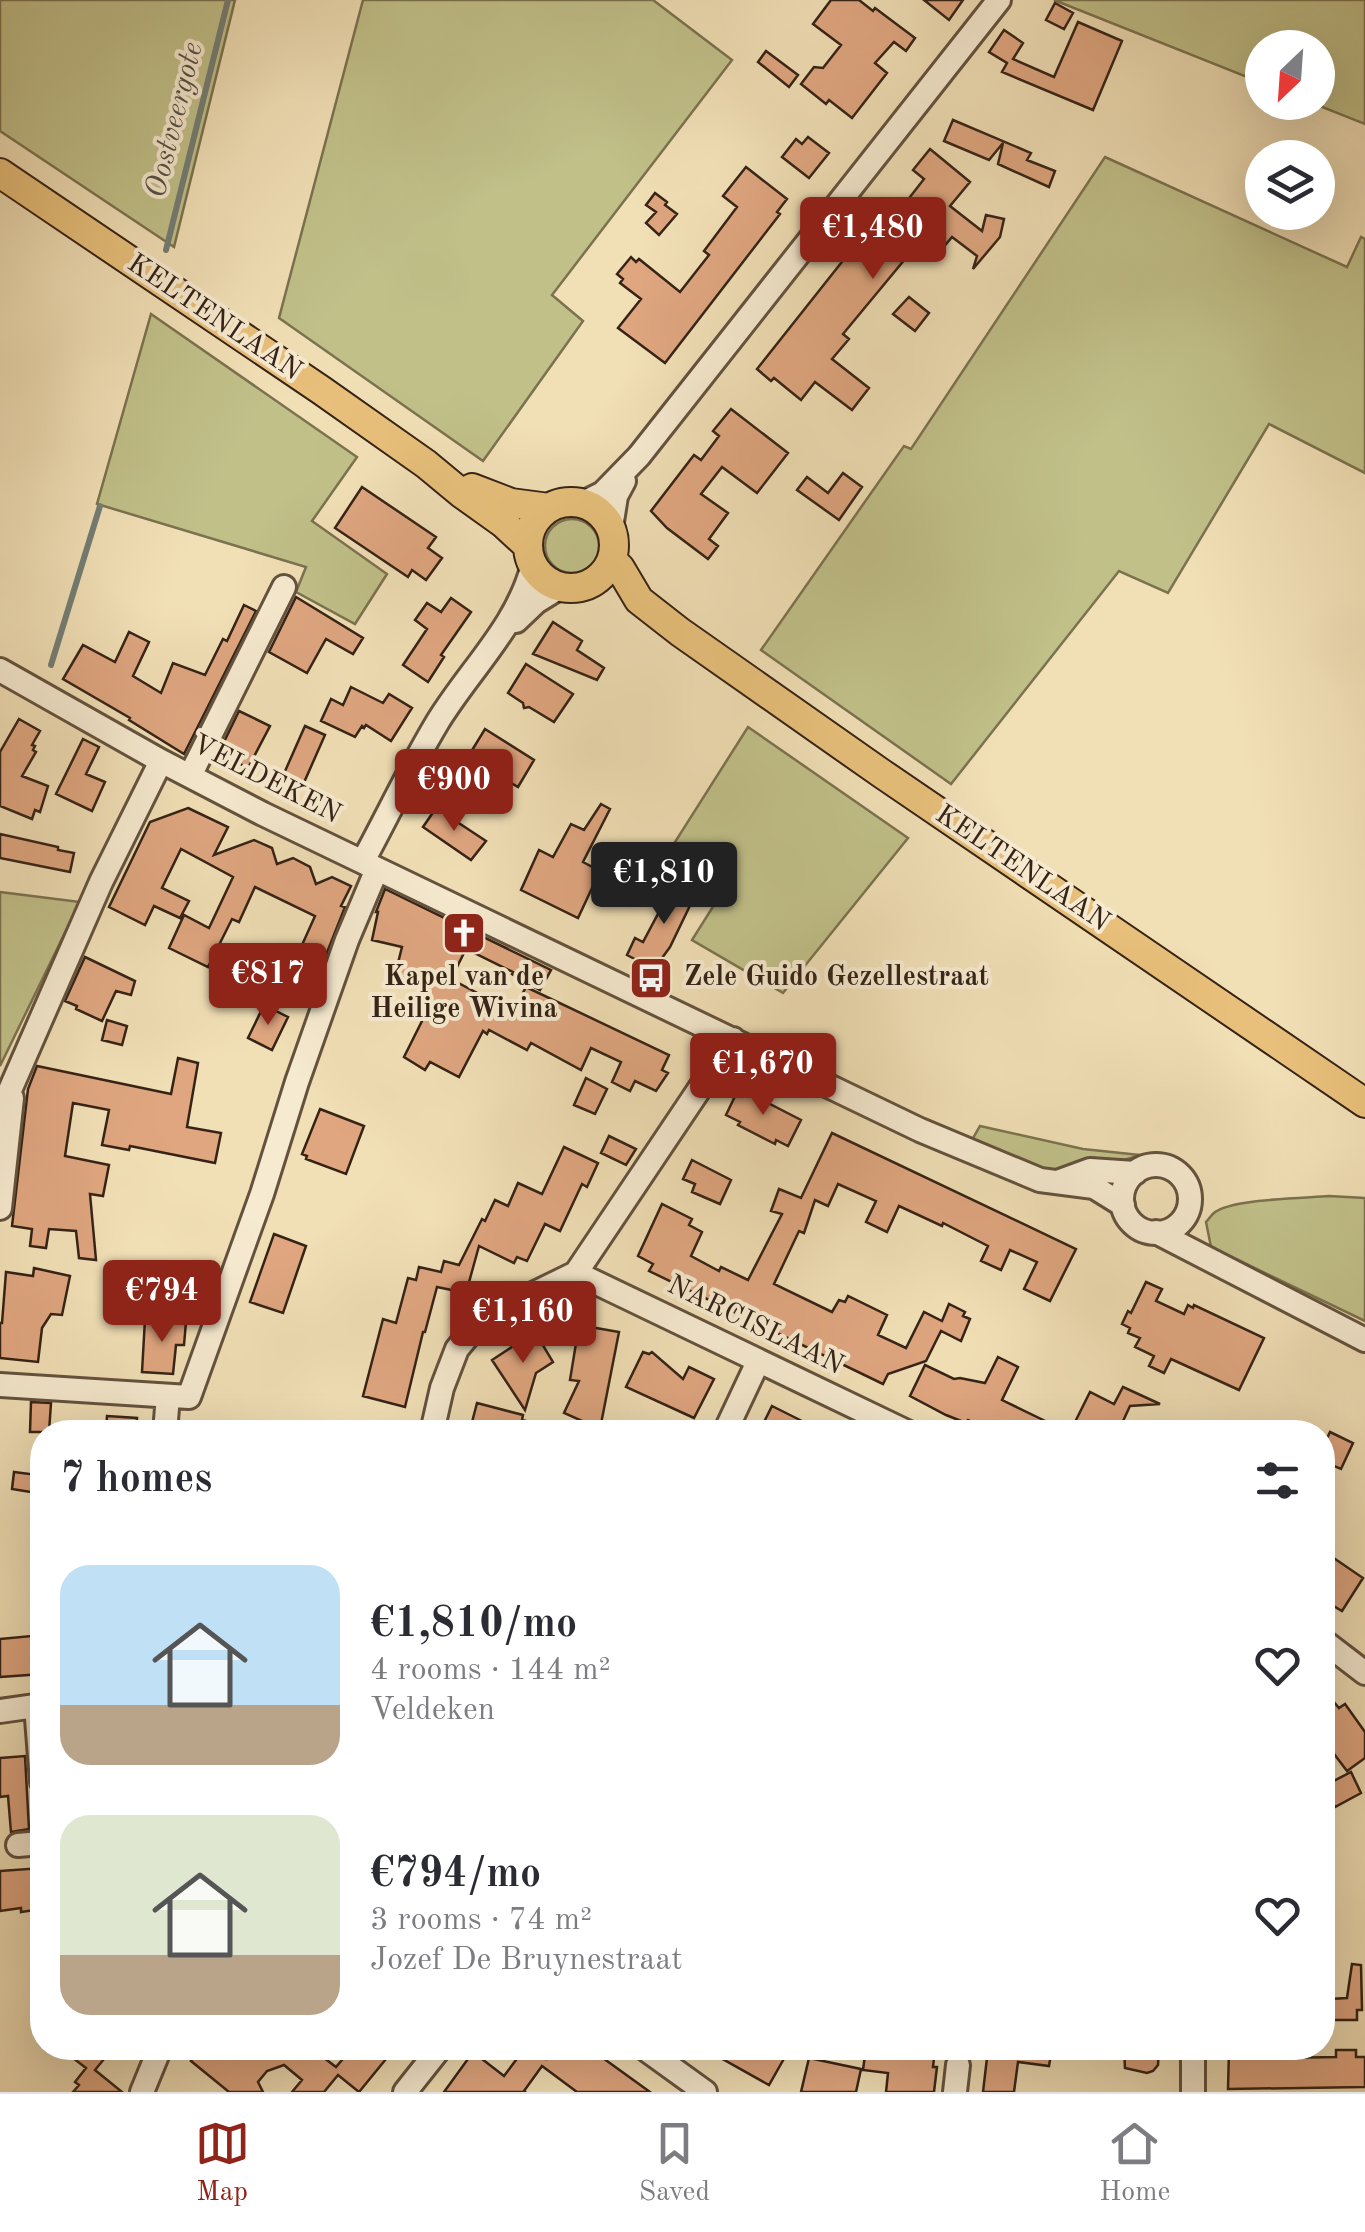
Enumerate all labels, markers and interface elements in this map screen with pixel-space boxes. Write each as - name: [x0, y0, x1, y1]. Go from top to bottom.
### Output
- north arrow: [1245, 30, 1335, 120]
- map controls: [1245, 30, 1335, 230]
- water label: Oostveergote: [141, 39, 209, 201]
- button: layers: [1245, 140, 1335, 230]
- pin: €1,480: [792, 197, 954, 282]
- text: €1,480: [822, 213, 924, 245]
- street label: KELTENLAAN: [122, 250, 306, 386]
- street label: VELDEKEN: [187, 731, 345, 829]
- pin: €900: [395, 749, 513, 834]
- text: €900: [417, 765, 491, 797]
- street label: KELTENLAAN: [930, 801, 1114, 937]
- pin: €1,810: [583, 842, 745, 927]
- text: €1,810: [613, 858, 715, 890]
- church icon: Kapel van de Heilige Wivina: [441, 910, 487, 956]
- pin: €817: [209, 943, 327, 1028]
- bus stop icon: Zele Guido Gezellestraat: [628, 955, 674, 1001]
- text: €817: [231, 959, 305, 991]
- place label: Kapel van de Heilige Wivina: [370, 964, 558, 1024]
- place label: Zele Guido Gezellestraat: [684, 964, 989, 992]
- pin: €1,670: [682, 1033, 844, 1118]
- text: €1,670: [712, 1049, 814, 1081]
- pin: €794: [103, 1260, 221, 1345]
- street label: NARCISLAAN: [662, 1271, 848, 1381]
- text: €794: [125, 1276, 199, 1308]
- pin: €1,160: [442, 1281, 604, 1366]
- text: €1,160: [472, 1297, 574, 1329]
- icon: filters: [1250, 1453, 1305, 1508]
- text: 7 homes: [60, 1459, 212, 1501]
- text: €1,810/mo: [370, 1604, 577, 1646]
- icon: home: [140, 1605, 260, 1725]
- icon: heart: [1250, 1638, 1305, 1693]
- text: 4 rooms · 144 m²: [370, 1655, 611, 1687]
- text: Veldeken: [370, 1695, 495, 1727]
- text: €794/mo: [370, 1854, 541, 1896]
- icon: home: [140, 1855, 260, 1975]
- icon: heart: [1250, 1888, 1305, 1943]
- text: 3 rooms · 74 m²: [370, 1905, 592, 1937]
- text: Jozef De Bruynestraat: [370, 1945, 682, 1977]
- tab: Map: [195, 2116, 250, 2211]
- tab: Saved: [639, 2116, 710, 2211]
- tab: Home: [1099, 2116, 1170, 2211]

